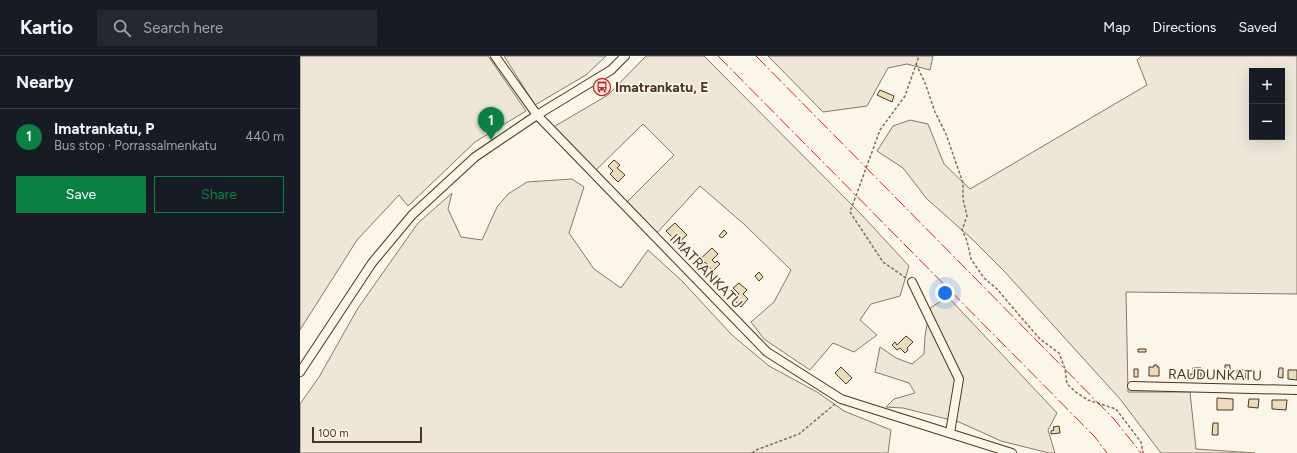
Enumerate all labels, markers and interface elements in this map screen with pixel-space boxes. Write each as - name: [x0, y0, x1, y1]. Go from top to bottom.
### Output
- search box: [97, 10, 377, 46]
- text: Kartio: [20, 16, 73, 39]
- icon: search: [111, 17, 133, 39]
- text: Search here: [143, 19, 223, 37]
- text: Map: [1103, 19, 1131, 36]
- text: Directions: [1153, 19, 1216, 36]
- text: Saved: [1238, 19, 1277, 36]
- map controls: [1249, 68, 1285, 140]
- button: +: [1249, 68, 1285, 104]
- text: Nearby: [16, 72, 74, 92]
- bus stop icon: Imatrankatu, E: [592, 77, 612, 97]
- place label: Imatrankatu, E: [615, 79, 708, 96]
- button: −: [1249, 104, 1285, 140]
- pin: 1: [478, 107, 504, 140]
- text: Imatrankatu, P: [54, 120, 154, 138]
- text: 1: [26, 129, 32, 144]
- text: 440 m: [245, 129, 284, 144]
- text: Bus stop · Porrassalmenkatu: [54, 138, 217, 153]
- button: Save: [16, 176, 146, 213]
- button: Share: [154, 176, 284, 213]
- street label: IMATRANKATU: [666, 230, 746, 312]
- your location: [935, 283, 955, 303]
- street label: RAUDUNKATU: [1168, 366, 1262, 384]
- scale bar: [312, 425, 422, 444]
- text: 100 m: [318, 427, 349, 440]

